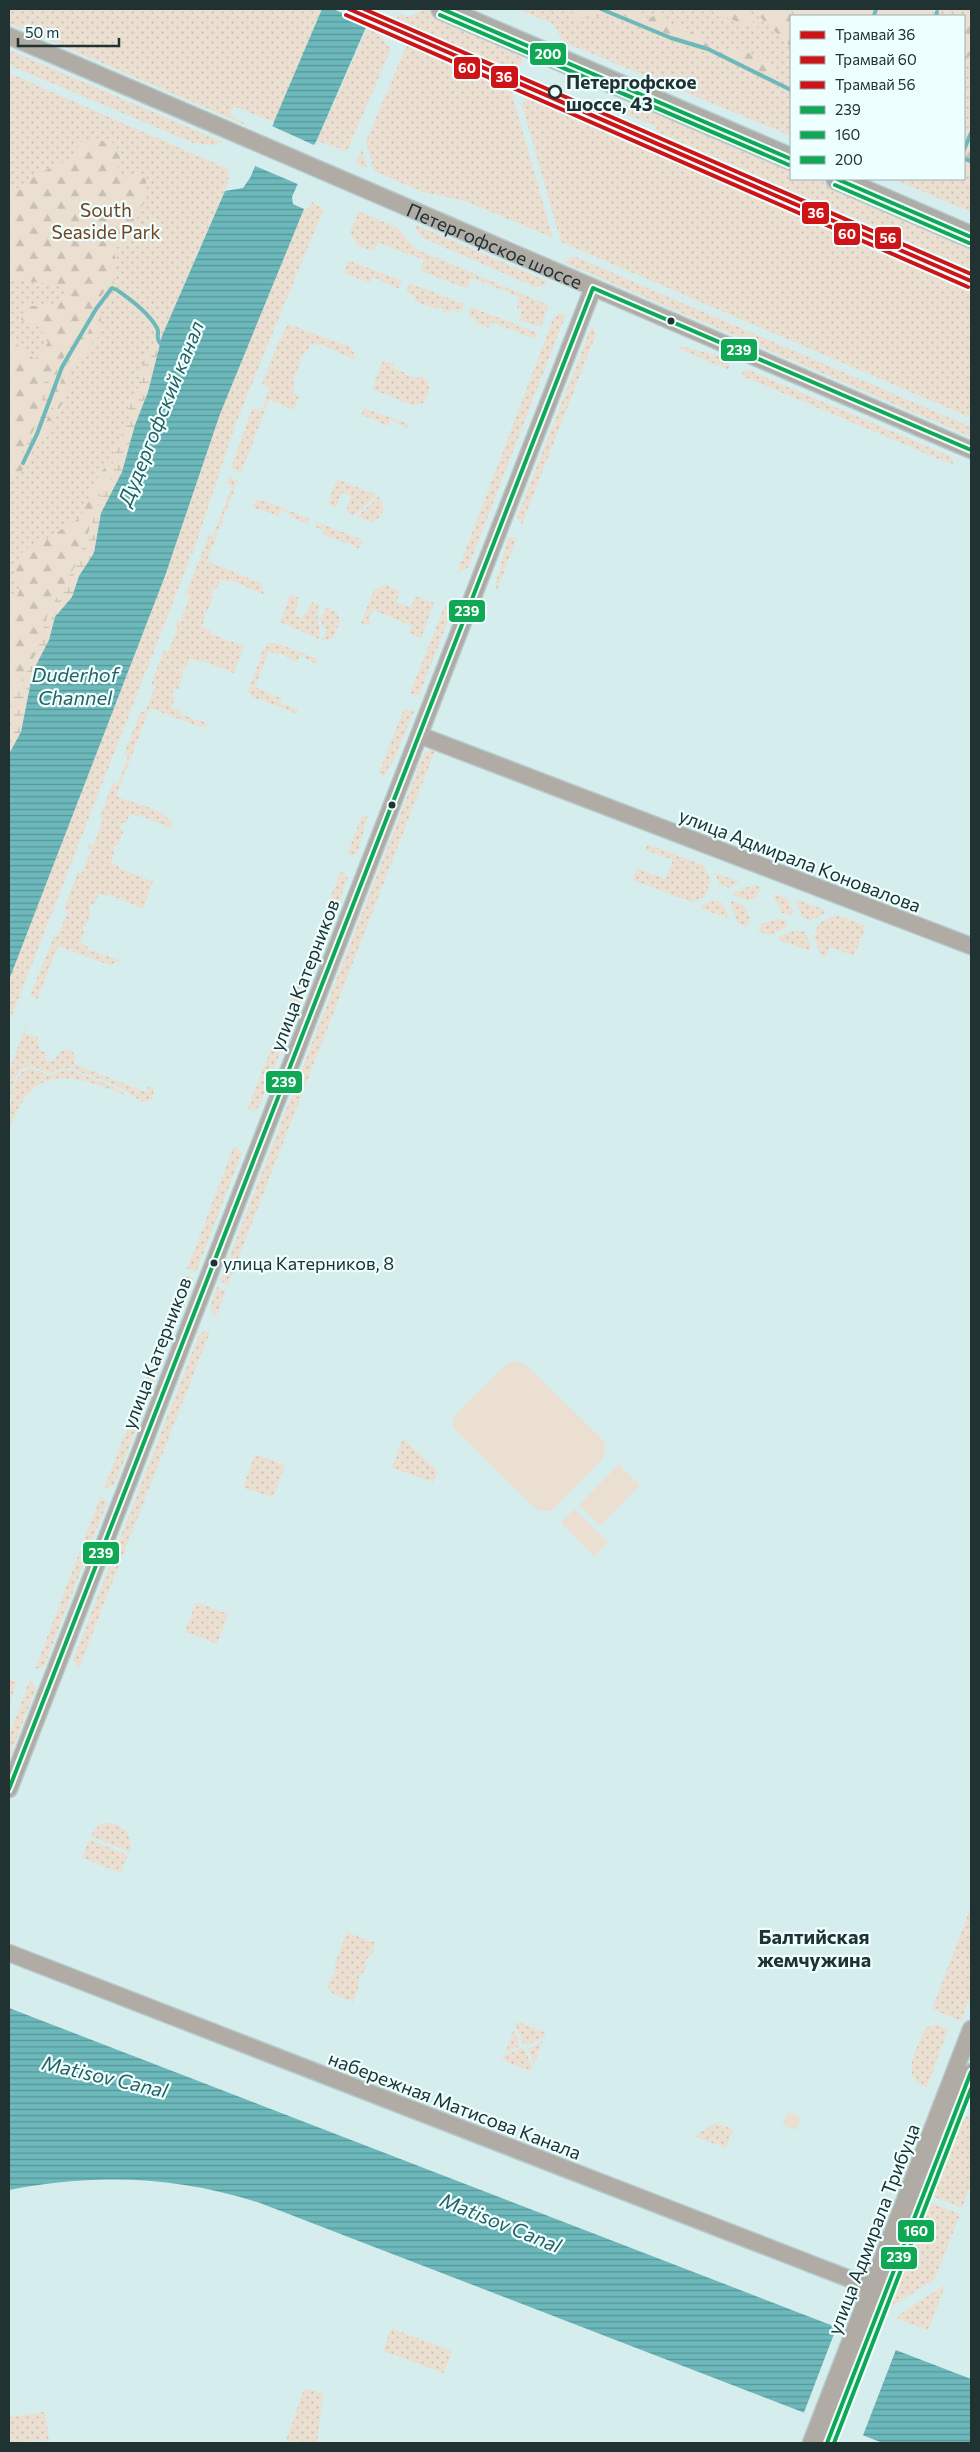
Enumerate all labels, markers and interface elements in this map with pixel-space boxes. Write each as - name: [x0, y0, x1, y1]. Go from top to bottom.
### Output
- scale bar: [18, 15, 119, 47]
- legend: [790, 15, 965, 180]
- text: 50 m: [25, 23, 59, 41]
- text: Трамвай 36: [835, 25, 915, 43]
- line badge: 200: [529, 42, 567, 66]
- text: 200: [535, 45, 561, 62]
- text: Трамвай 60: [835, 50, 917, 68]
- line badge: 60: [453, 56, 481, 80]
- text: 60: [458, 59, 476, 76]
- line badge: 36: [490, 65, 519, 89]
- text: 36: [496, 68, 513, 85]
- place label: Петергофское шоссе, 43: [566, 70, 697, 115]
- text: Трамвай 56: [835, 75, 916, 93]
- marker: Петергофское шоссе, 43: [548, 85, 562, 99]
- text: 239: [835, 100, 861, 118]
- text: 160: [835, 125, 860, 143]
- text: 200: [835, 150, 863, 168]
- street label: Петергофское шоссе: [404, 197, 586, 293]
- park label: South Seaside Park: [51, 198, 161, 243]
- line badge: 36: [801, 201, 830, 225]
- text: 36: [808, 204, 825, 221]
- line badge: 60: [833, 222, 861, 246]
- text: 60: [838, 225, 856, 242]
- line badge: 56: [874, 226, 902, 250]
- text: 56: [880, 229, 897, 246]
- unlabelled marker: [666, 316, 676, 326]
- water label: Дудергофский канал: [111, 317, 208, 511]
- line badge: 239: [720, 338, 758, 362]
- text: 239: [727, 341, 752, 358]
- line badge: 239: [448, 599, 486, 623]
- text: 239: [455, 602, 480, 619]
- water label: Duderhof Channel: [31, 662, 121, 709]
- unlabelled marker: [387, 800, 397, 810]
- street label: улица Адмирала Коновалова: [676, 803, 924, 917]
- street label: улица Катерников: [264, 896, 344, 1054]
- line badge: 239: [265, 1070, 303, 1094]
- text: 239: [272, 1073, 297, 1090]
- place label: улица Катерников, 8: [223, 1252, 394, 1274]
- marker: улица Катерников, 8: [209, 1258, 219, 1268]
- street label: улица Катерников: [116, 1274, 196, 1432]
- line badge: 239: [82, 1541, 120, 1565]
- text: 239: [89, 1544, 114, 1561]
- district label: Балтийская жемчужина: [757, 1924, 871, 1971]
- street label: набережная Матисова Канала: [325, 2046, 585, 2164]
- water label: Matisov Canal: [40, 2050, 171, 2102]
- street label: улица Адмирала Трибуца: [822, 2120, 924, 2338]
- water label: Matisov Canal: [437, 2187, 566, 2258]
- line badge: 160: [897, 2219, 935, 2243]
- text: 160: [904, 2222, 928, 2239]
- line badge: 239: [880, 2246, 918, 2270]
- text: 239: [887, 2248, 912, 2265]

